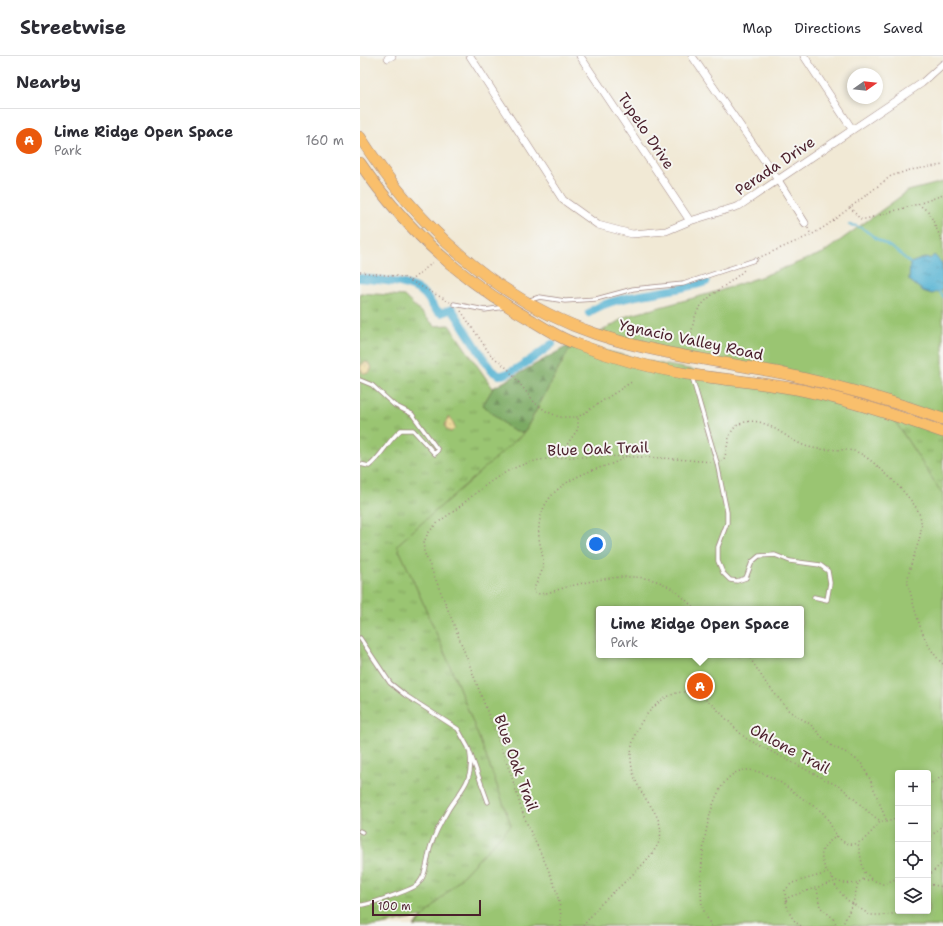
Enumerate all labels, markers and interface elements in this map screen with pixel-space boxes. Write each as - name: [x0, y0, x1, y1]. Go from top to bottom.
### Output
- text: Streetwise: [20, 15, 126, 40]
- text: Map: [743, 19, 773, 37]
- text: Directions: [795, 19, 861, 37]
- text: Saved: [883, 19, 923, 37]
- north arrow: [847, 68, 883, 104]
- text: Nearby: [16, 71, 81, 93]
- street label: Tupelo Drive: [613, 89, 679, 173]
- text: Lime Ridge Open Space: [54, 122, 233, 142]
- text: A: [24, 132, 34, 149]
- text: 160 m: [306, 132, 344, 149]
- street label: Perada Drive: [731, 132, 819, 200]
- text: Park: [54, 142, 82, 159]
- street label: Ygnacio Valley Road: [617, 315, 766, 365]
- street label: Blue Oak Trail: [547, 437, 649, 461]
- your location: [586, 534, 606, 554]
- popup: [596, 606, 804, 658]
- text: Lime Ridge Open Space: [610, 614, 790, 634]
- text: Park: [610, 634, 638, 651]
- pin: A: [687, 671, 713, 701]
- street label: Blue Oak Trail: [489, 712, 543, 814]
- street label: Ohlone Trail: [746, 719, 834, 779]
- map controls: [895, 770, 931, 914]
- button: +: [895, 770, 931, 806]
- button: −: [895, 806, 931, 842]
- button: locate: [895, 842, 931, 878]
- button: layers: [895, 878, 931, 914]
- scale bar: [372, 898, 481, 917]
- text: 100 m: [378, 899, 411, 914]

